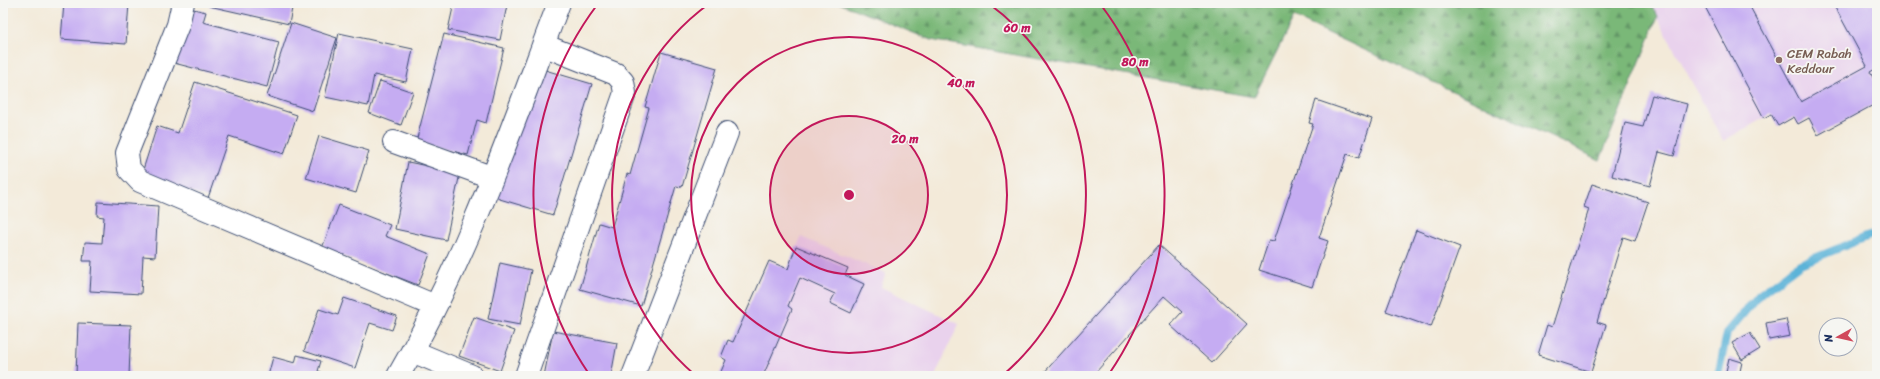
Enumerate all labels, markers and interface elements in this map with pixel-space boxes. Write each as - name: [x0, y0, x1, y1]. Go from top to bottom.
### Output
- text: 60 m: [1003, 17, 1031, 39]
- place label: CEM Rabah Keddour: [1787, 42, 1852, 80]
- text: 80 m: [1120, 51, 1149, 73]
- marker: CEM Rabah Keddour: [1774, 55, 1784, 65]
- text: 40 m: [946, 72, 975, 94]
- text: 20 m: [891, 128, 919, 150]
- centre of rings: [842, 188, 856, 202]
- north arrow: [1818, 317, 1858, 357]
- text: N: [1819, 333, 1839, 344]

